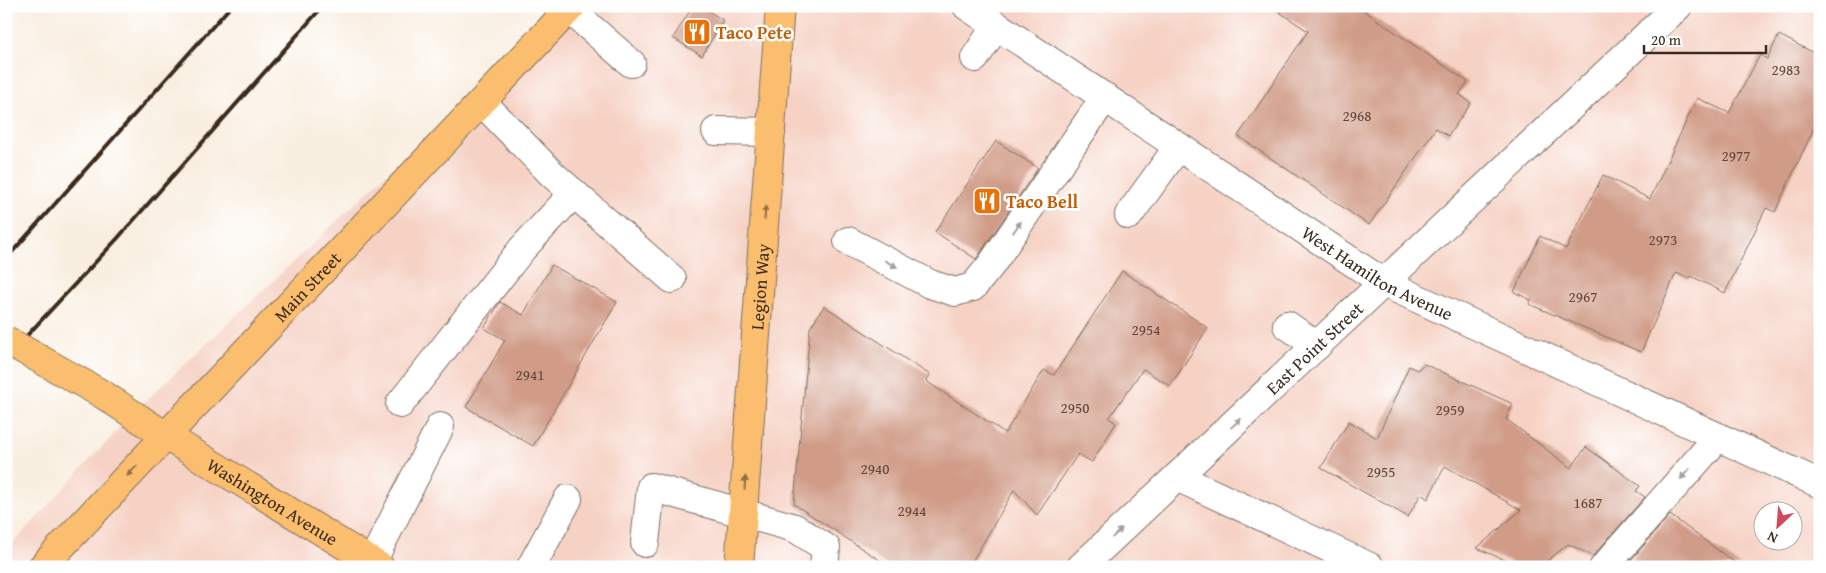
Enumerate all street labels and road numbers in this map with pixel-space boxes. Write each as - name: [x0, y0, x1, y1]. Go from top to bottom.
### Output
- street label: West Hamilton Avenue: [1297, 219, 1458, 327]
- street label: Legion Way: [743, 243, 776, 331]
- street label: Main Street: [267, 245, 348, 328]
- street label: East Point Street: [1259, 295, 1369, 401]
- street label: Washington Avenue: [202, 451, 343, 552]

